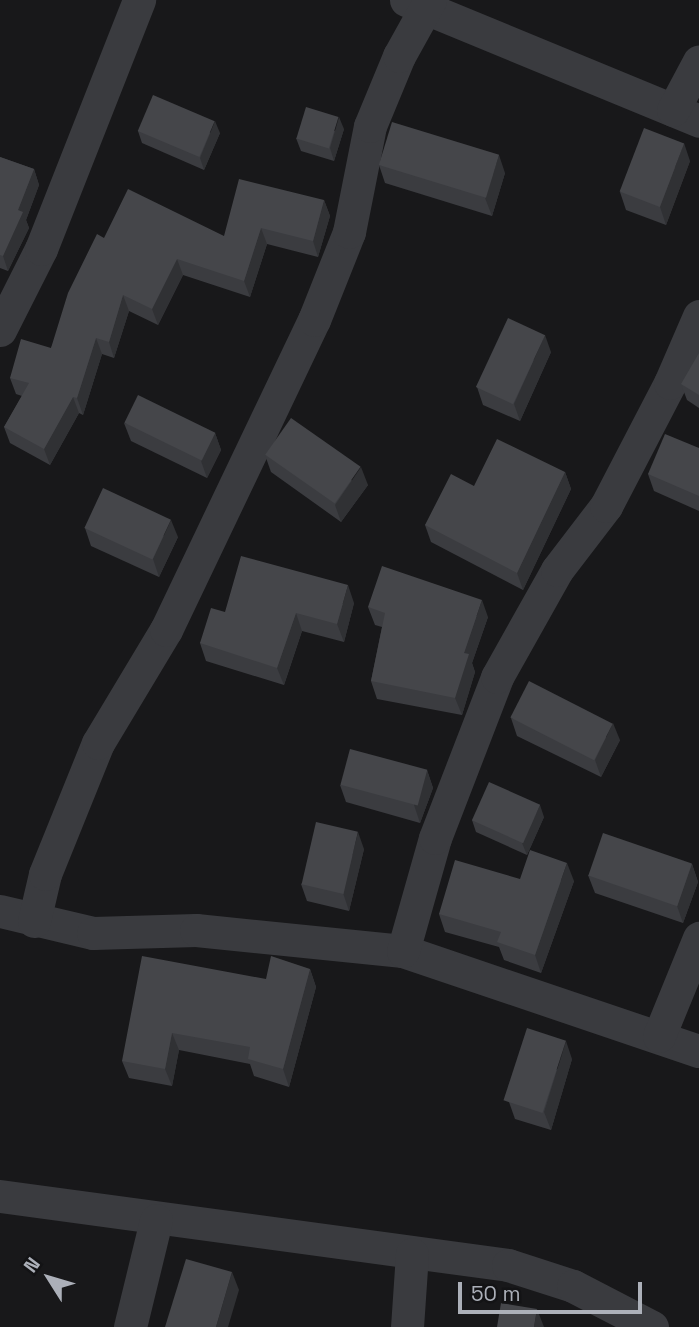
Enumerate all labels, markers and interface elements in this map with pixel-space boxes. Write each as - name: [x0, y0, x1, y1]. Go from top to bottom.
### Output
- north arrow: [14, 1243, 84, 1313]
- text: N: [18, 1252, 46, 1278]
- scale bar: [461, 1268, 645, 1312]
- text: 50 m: [471, 1280, 521, 1307]

